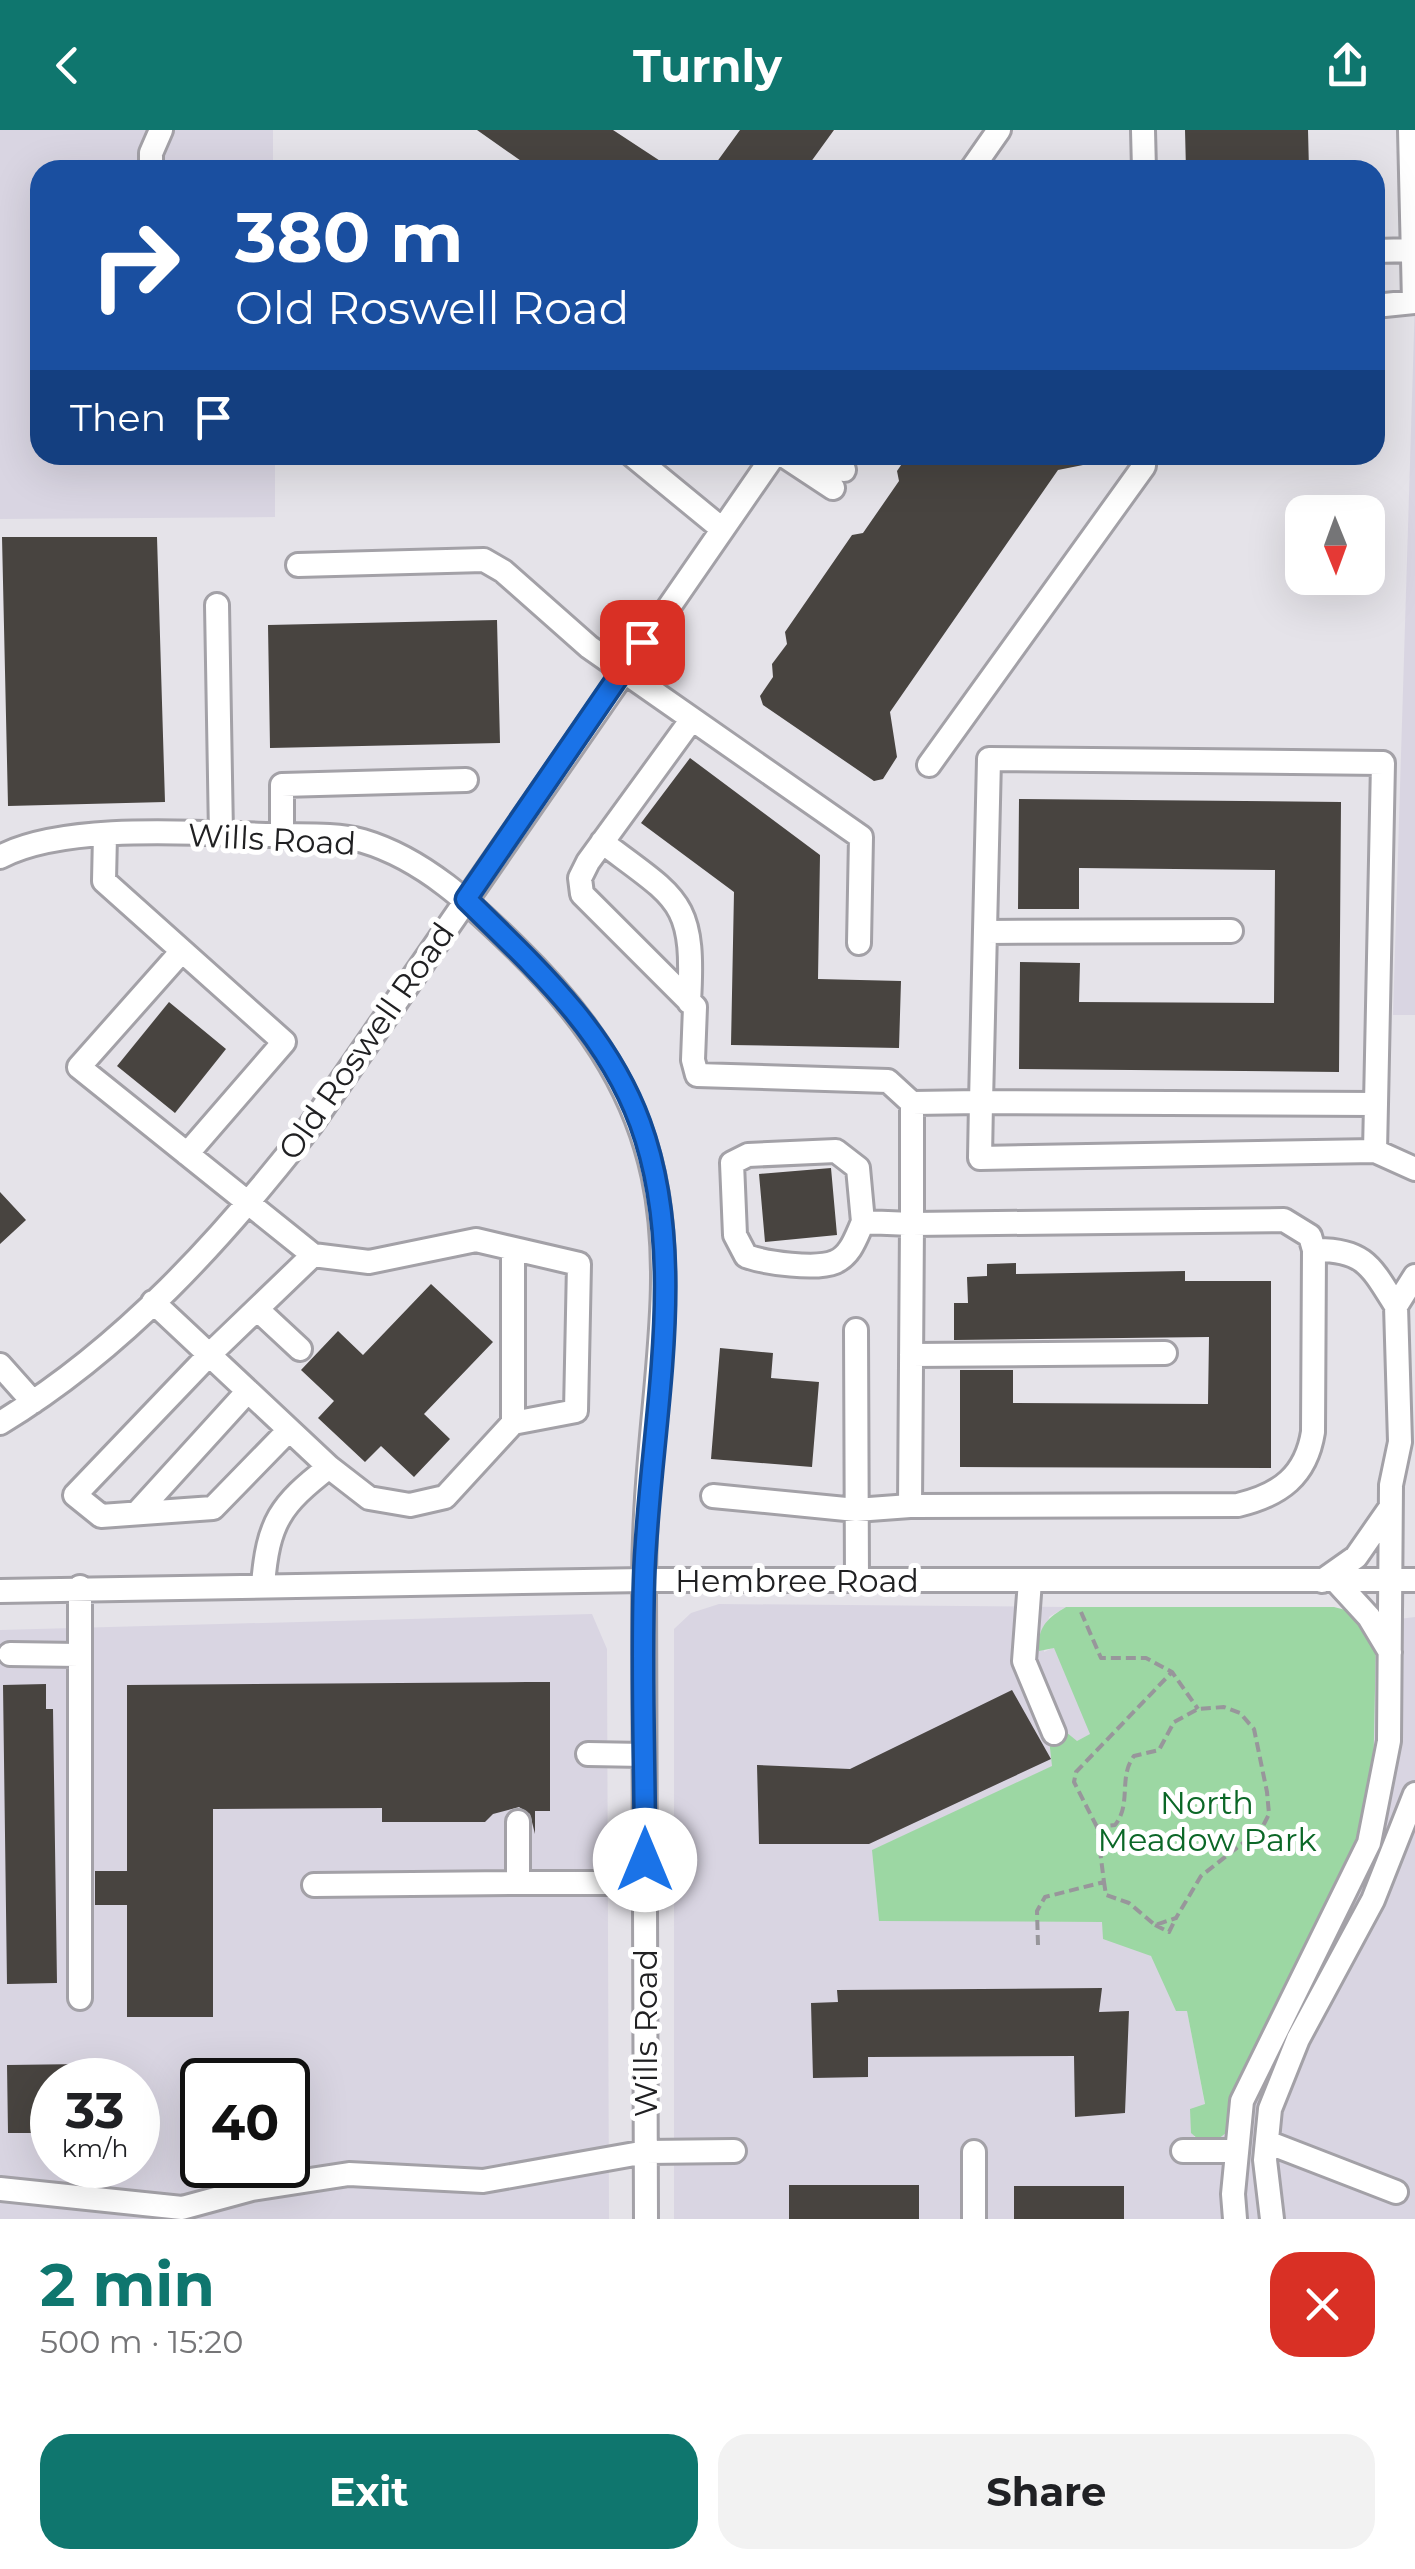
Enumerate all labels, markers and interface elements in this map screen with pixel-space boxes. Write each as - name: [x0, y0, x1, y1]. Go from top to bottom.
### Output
- icon: back: [40, 38, 95, 93]
- text: Turnly: [633, 38, 782, 93]
- icon: share: [1320, 38, 1375, 93]
- text: 380 m: [235, 194, 463, 280]
- icon: right: [70, 200, 200, 330]
- text: Old Roswell Road: [235, 280, 629, 335]
- icon: arrive: [186, 390, 241, 445]
- text: Then: [70, 394, 166, 441]
- north arrow: [1285, 495, 1385, 595]
- map controls: [1285, 495, 1385, 595]
- pin: [600, 600, 685, 685]
- icon: arrive: [615, 615, 670, 670]
- street label: Wills Road: [187, 815, 357, 863]
- street label: Old Roswell Road: [270, 915, 462, 1167]
- street label: Hembree Road: [675, 1561, 919, 1600]
- park label: North Meadow Park: [1097, 1783, 1317, 1859]
- position arrow: [593, 1808, 697, 1912]
- street label: Wills Road: [626, 1949, 665, 2117]
- speed limit sign: 40: [180, 2058, 310, 2188]
- text: 33: [66, 2080, 124, 2141]
- text: km/h: [62, 2133, 128, 2163]
- text: 2 min: [40, 2248, 215, 2321]
- button: close: [1270, 2252, 1375, 2357]
- text: 500 m · 15:20: [40, 2322, 243, 2361]
- button: Exit: [40, 2434, 698, 2549]
- button: Share: [718, 2434, 1375, 2549]

